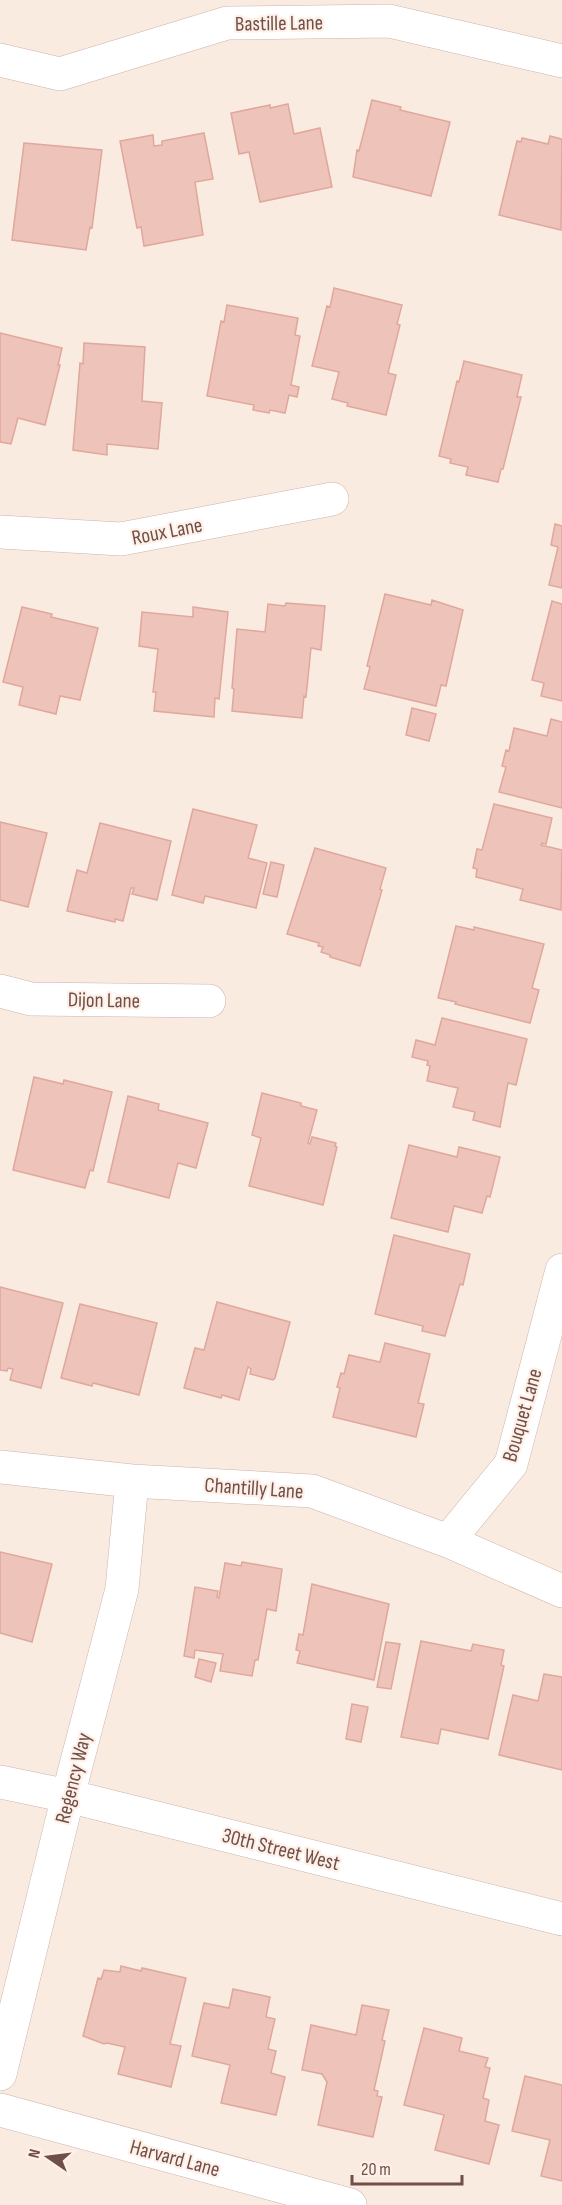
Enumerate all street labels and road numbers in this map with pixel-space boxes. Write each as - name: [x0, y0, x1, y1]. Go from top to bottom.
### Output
- street label: Bastille Lane: [235, 10, 323, 37]
- street label: Roux Lane: [130, 512, 205, 551]
- street label: Dijon Lane: [68, 987, 140, 1014]
- street label: Bouquet Lane: [497, 1366, 548, 1465]
- street label: Chantilly Lane: [204, 1473, 304, 1504]
- street label: Regency Way: [50, 1730, 97, 1826]
- street label: 30th Street West: [220, 1823, 342, 1876]
- street label: Harvard Lane: [127, 2135, 223, 2182]

